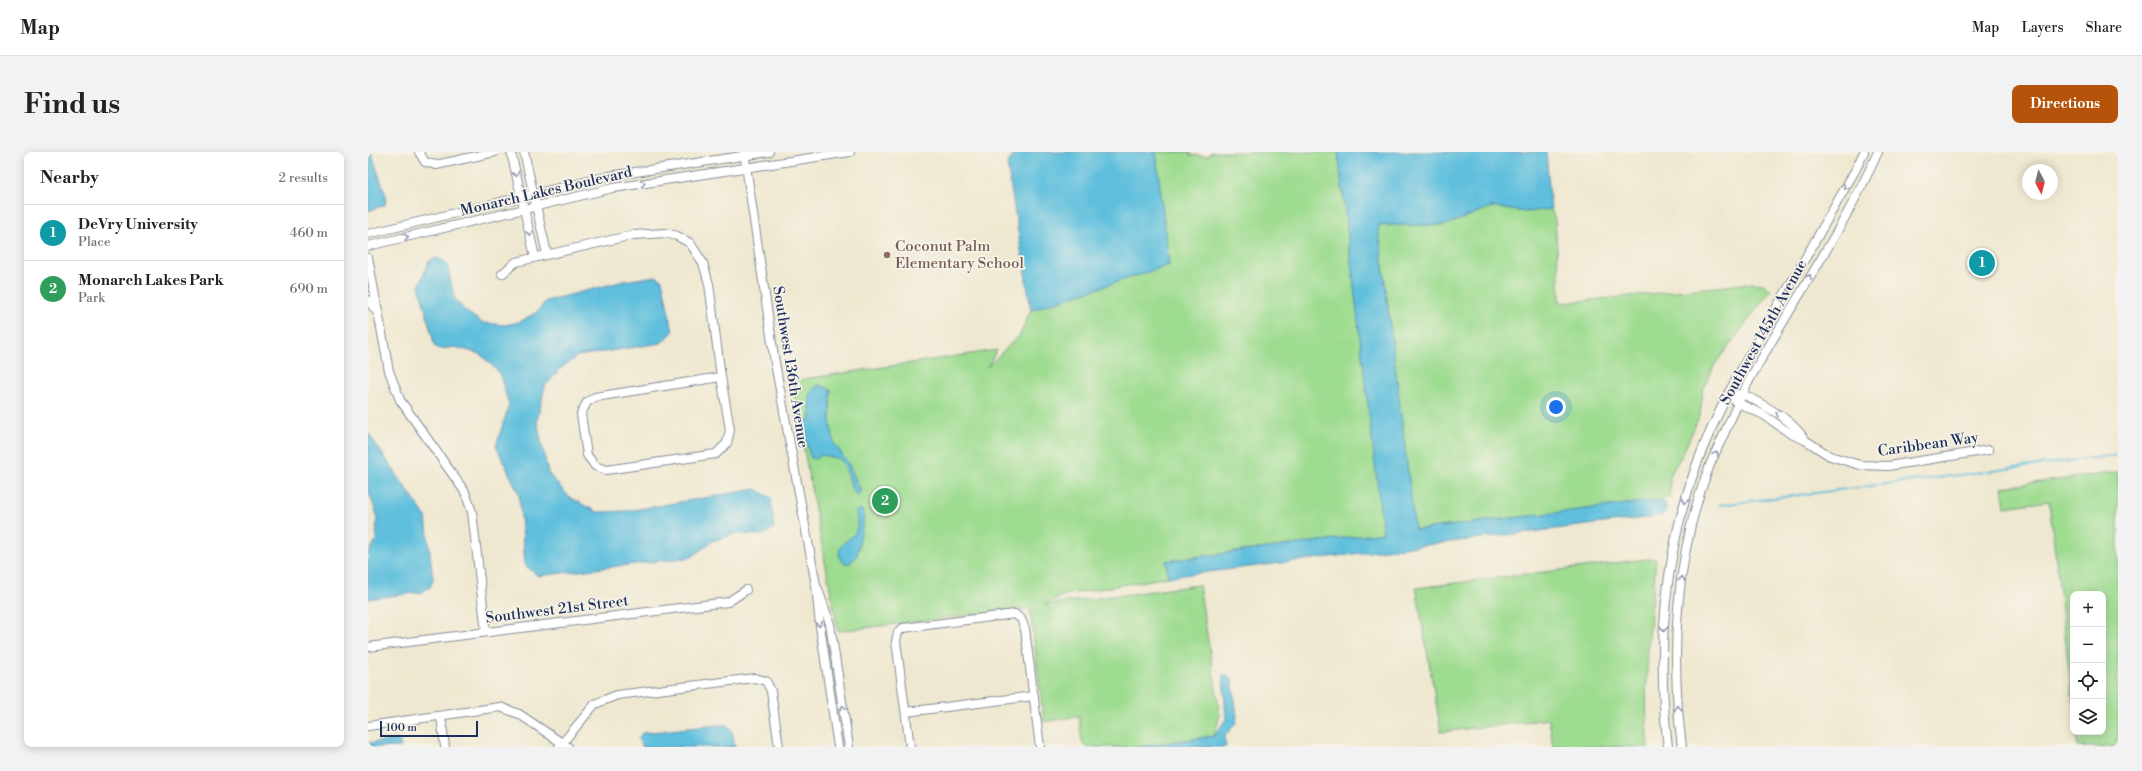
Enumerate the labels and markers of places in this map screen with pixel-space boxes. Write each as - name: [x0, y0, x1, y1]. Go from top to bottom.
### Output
- place label: Coconut Palm Elementary School: [895, 237, 1024, 273]
- pin: 1: [1969, 248, 1995, 278]
- marker: Coconut Palm Elementary School: [882, 250, 892, 260]
- pin: 2: [872, 486, 898, 516]

